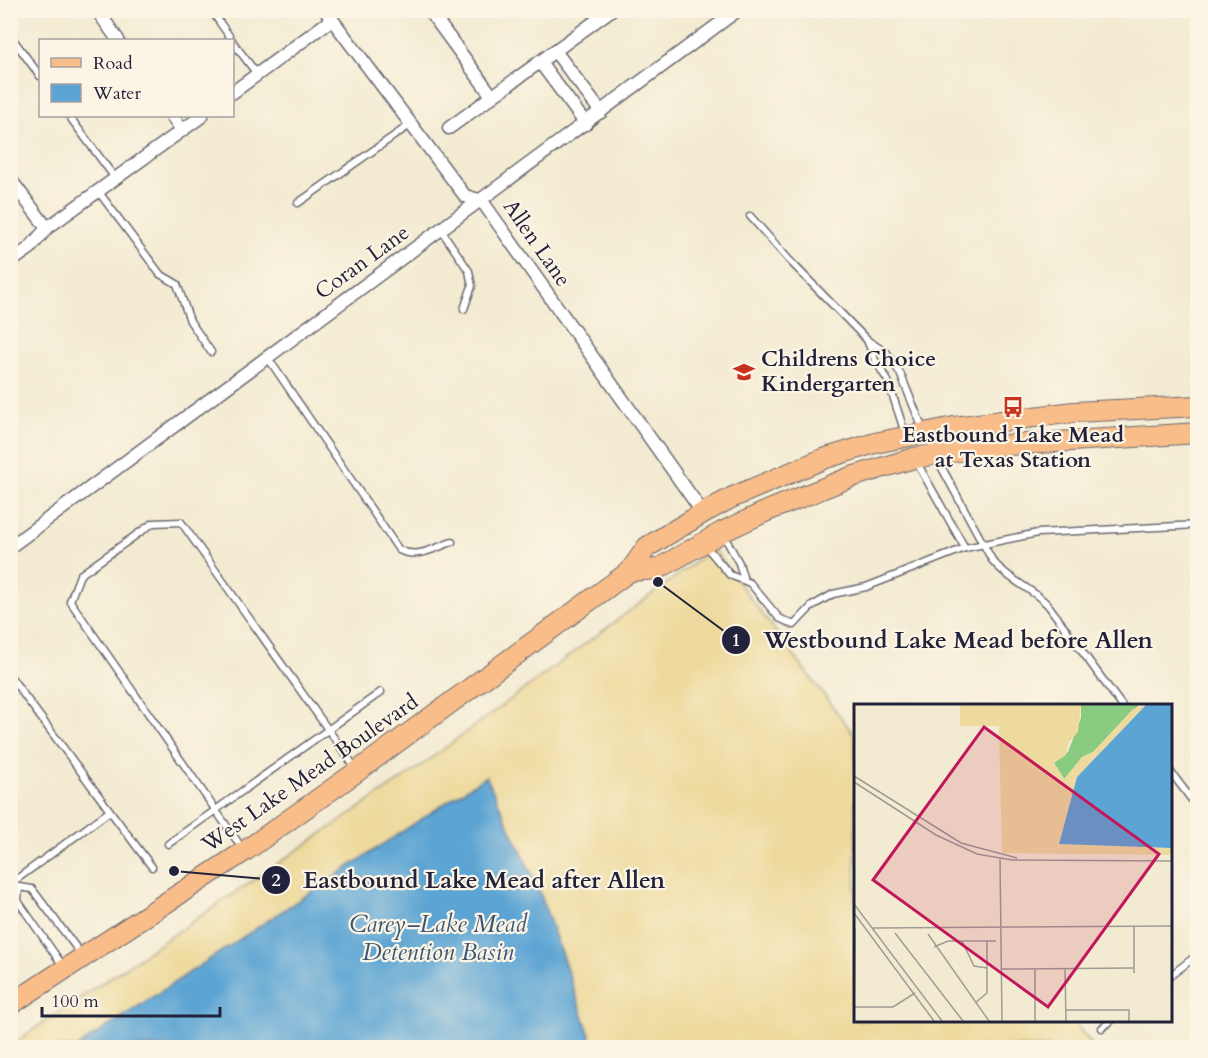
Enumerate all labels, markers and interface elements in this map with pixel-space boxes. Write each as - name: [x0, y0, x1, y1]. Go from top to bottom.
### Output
- legend: [39, 39, 234, 117]
- text: Road: [93, 51, 133, 76]
- text: Water: [92, 81, 142, 106]
- street label: Allen Lane: [496, 193, 578, 293]
- street label: Coran Lane: [309, 218, 415, 306]
- place label: Childrens Choice Kindergarten: [761, 344, 936, 399]
- school or university icon: Childrens Choice Kindergarten: [732, 360, 756, 384]
- bus stop icon: Eastbound Lake Mead at Texas Station: [1001, 395, 1025, 419]
- place label: Eastbound Lake Mead at Texas Station: [902, 420, 1124, 475]
- callout: Westbound Lake Mead before Allen: [721, 619, 1165, 661]
- text: Westbound Lake Mead before Allen: [762, 624, 1153, 657]
- text: 1: [731, 628, 741, 653]
- street label: West Lake Mead Boulevard: [195, 687, 424, 860]
- inset map: [854, 704, 1172, 1022]
- callout: Eastbound Lake Mead after Allen: [261, 859, 677, 901]
- text: Eastbound Lake Mead after Allen: [303, 864, 666, 897]
- text: 2: [271, 868, 281, 893]
- water label: Carey–Lake Mead Detention Basin: [349, 908, 528, 969]
- scale bar: [42, 980, 220, 1018]
- text: 100 m: [51, 989, 99, 1014]

